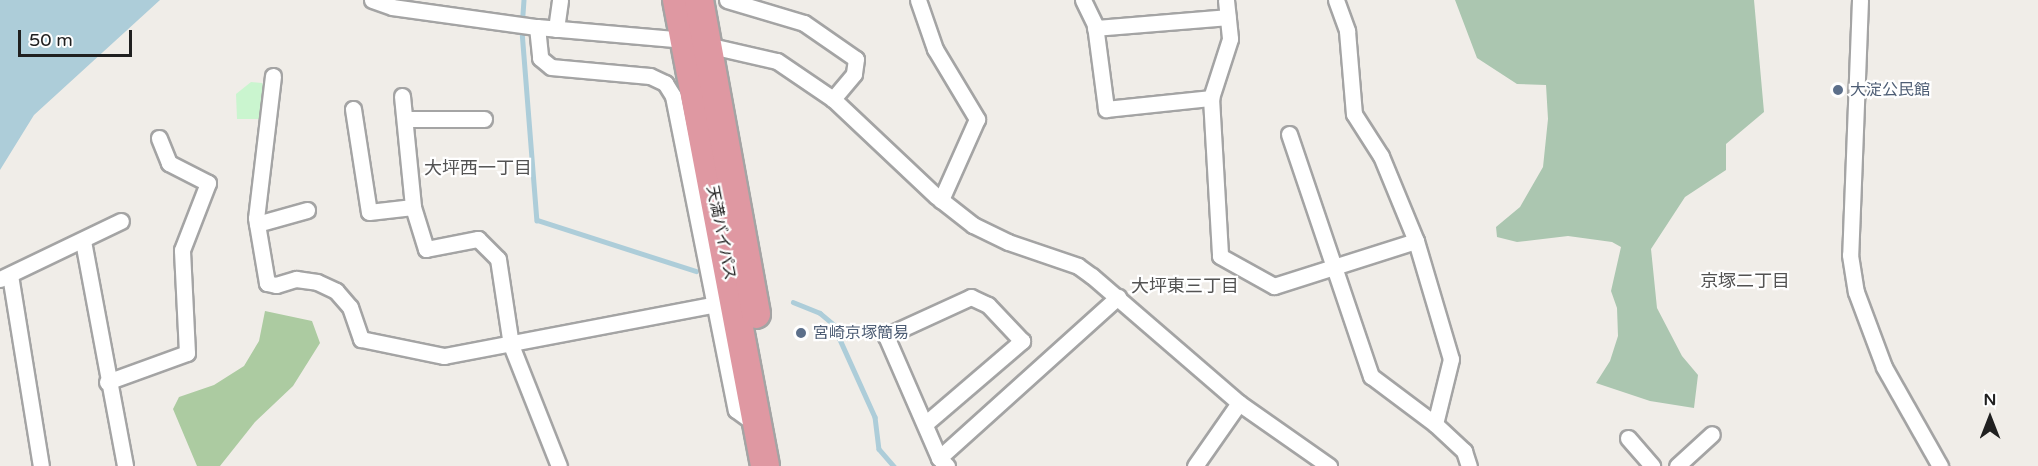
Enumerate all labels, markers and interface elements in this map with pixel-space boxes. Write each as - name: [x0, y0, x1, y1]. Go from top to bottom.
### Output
- scale bar: [21, 18, 135, 56]
- text: 50 m: [29, 29, 73, 51]
- place label: 大淀公民館: [1850, 80, 1930, 100]
- marker: 大淀公民館: [1831, 83, 1845, 97]
- district label: 大坪西一丁目: [424, 157, 532, 179]
- street label: 天満バイパス: [702, 184, 740, 282]
- district label: 京塚二丁目: [1700, 270, 1790, 292]
- district label: 大坪東三丁目: [1131, 275, 1239, 297]
- place label: 宮崎京塚簡易: [813, 323, 909, 343]
- marker: 宮崎京塚簡易: [794, 326, 808, 340]
- north arrow: [1960, 388, 2020, 448]
- text: N: [1984, 390, 1996, 410]

